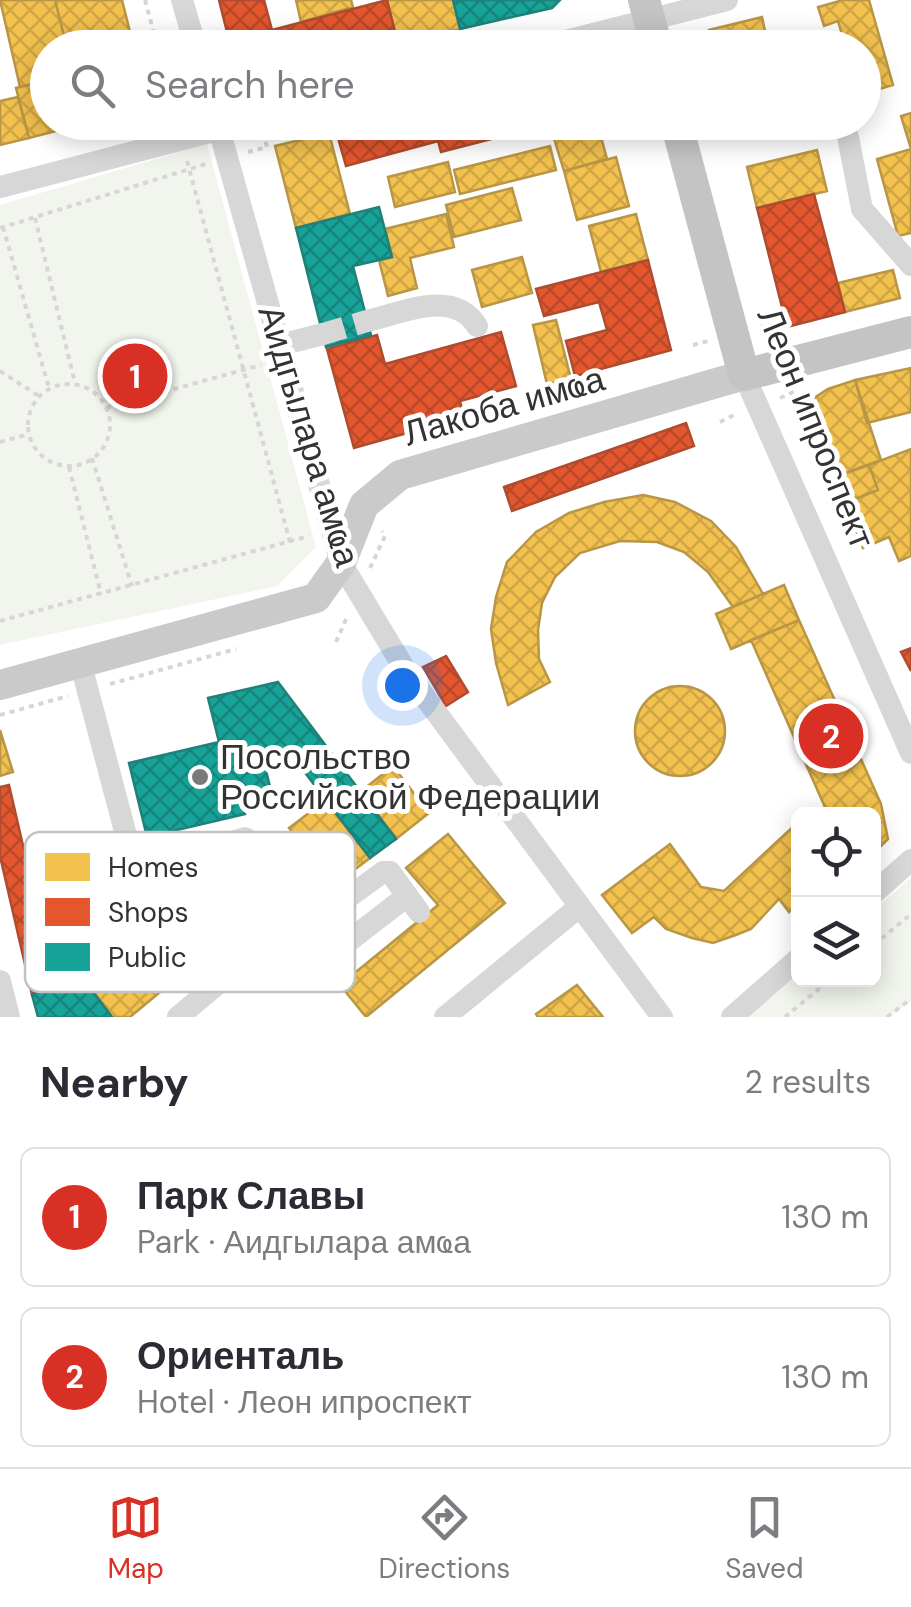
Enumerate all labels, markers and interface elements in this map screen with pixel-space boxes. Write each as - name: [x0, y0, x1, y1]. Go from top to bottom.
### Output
- search box: [30, 30, 881, 140]
- icon: search: [65, 58, 120, 113]
- text: Search here: [145, 60, 355, 110]
- street label: Аидгылара амҩа: [247, 300, 371, 573]
- street label: Леон ипроспект: [747, 301, 885, 555]
- pin: 1: [102, 338, 168, 414]
- street label: Лакоба имҩа: [398, 355, 610, 457]
- your location: [377, 660, 428, 711]
- pin: 2: [798, 698, 864, 774]
- place label: Посольство Российской Федерации: [220, 734, 600, 820]
- marker: Посольство Российской Федерации: [189, 766, 211, 788]
- map controls: [791, 807, 881, 987]
- button: locate: [791, 807, 881, 897]
- legend: [25, 832, 355, 992]
- text: Homes: [108, 849, 199, 886]
- text: Shops: [108, 894, 189, 931]
- button: layers: [791, 897, 881, 987]
- text: Public: [108, 939, 187, 976]
- text: Nearby: [40, 1055, 189, 1110]
- text: 2 results: [745, 1061, 871, 1103]
- text: Парк Славы: [137, 1171, 365, 1221]
- text: 1: [69, 1196, 80, 1238]
- text: 130 m: [781, 1196, 869, 1238]
- text: Park · Аидгылара амҩа: [137, 1221, 471, 1263]
- text: Ориенталь: [137, 1331, 344, 1381]
- text: 2: [65, 1356, 84, 1398]
- text: 130 m: [781, 1356, 869, 1398]
- text: Hotel · Леон ипроспект: [137, 1381, 472, 1423]
- tab: Map: [107, 1490, 164, 1587]
- tab: Directions: [379, 1490, 510, 1587]
- tab: Saved: [725, 1490, 804, 1587]

